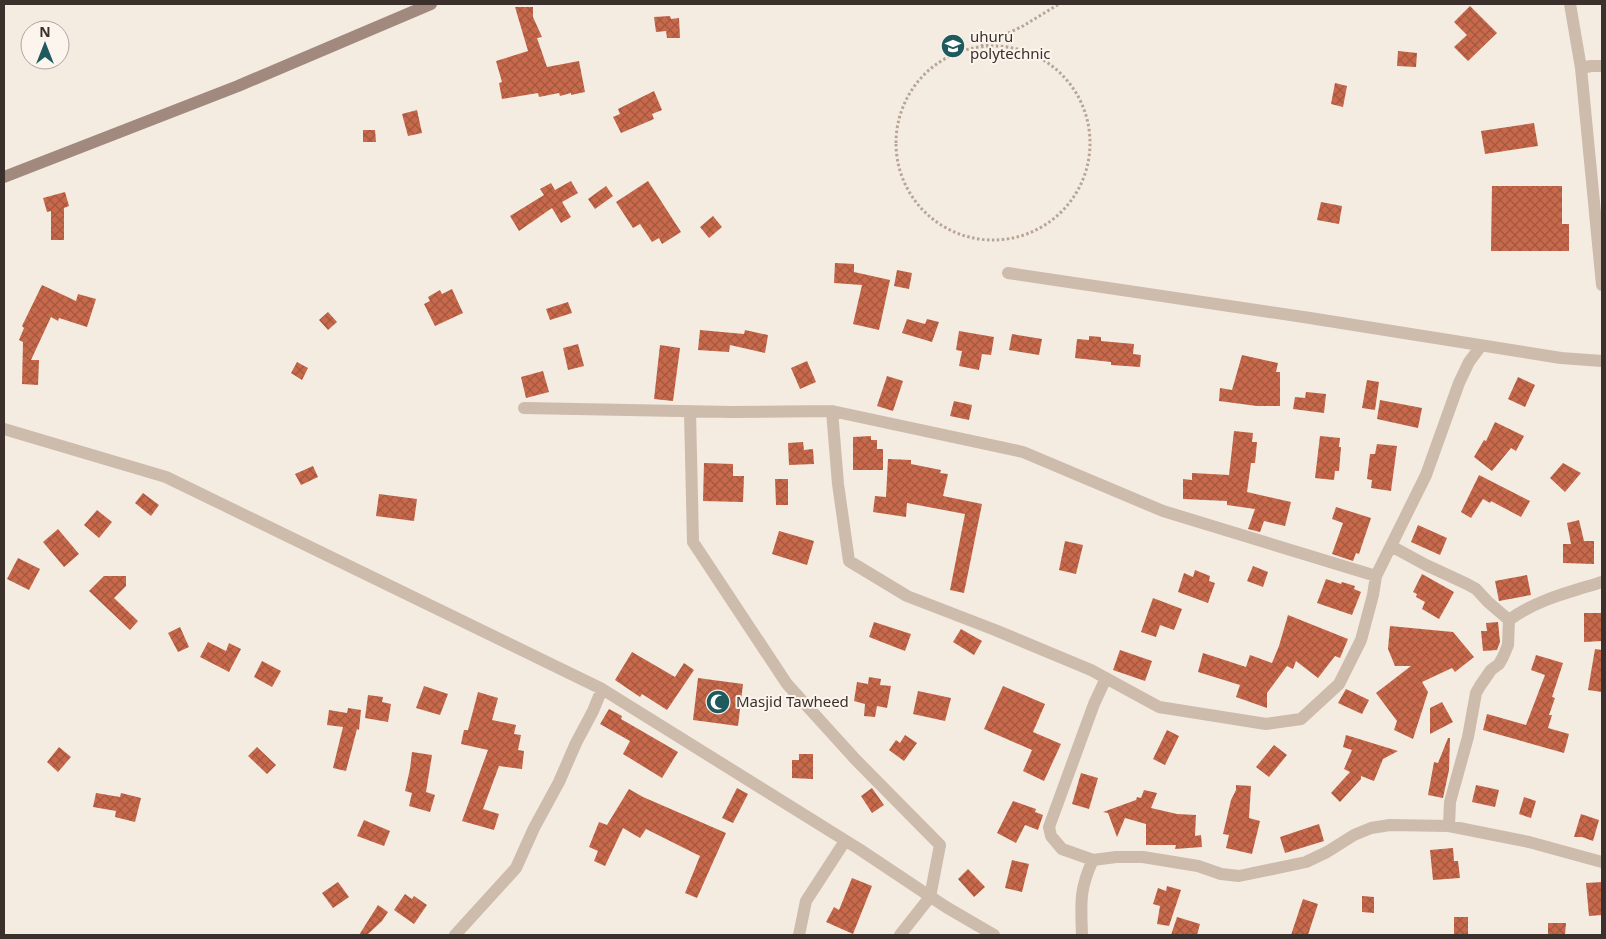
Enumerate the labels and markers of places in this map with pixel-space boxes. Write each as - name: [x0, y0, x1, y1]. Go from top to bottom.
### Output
- place label: uhuru polytechnic: [970, 26, 1051, 63]
- school or university icon: uhuru polytechnic: [940, 33, 966, 59]
- mosque icon: Masjid Tawheed: [705, 689, 731, 715]
- place label: Masjid Tawheed: [736, 691, 849, 711]

